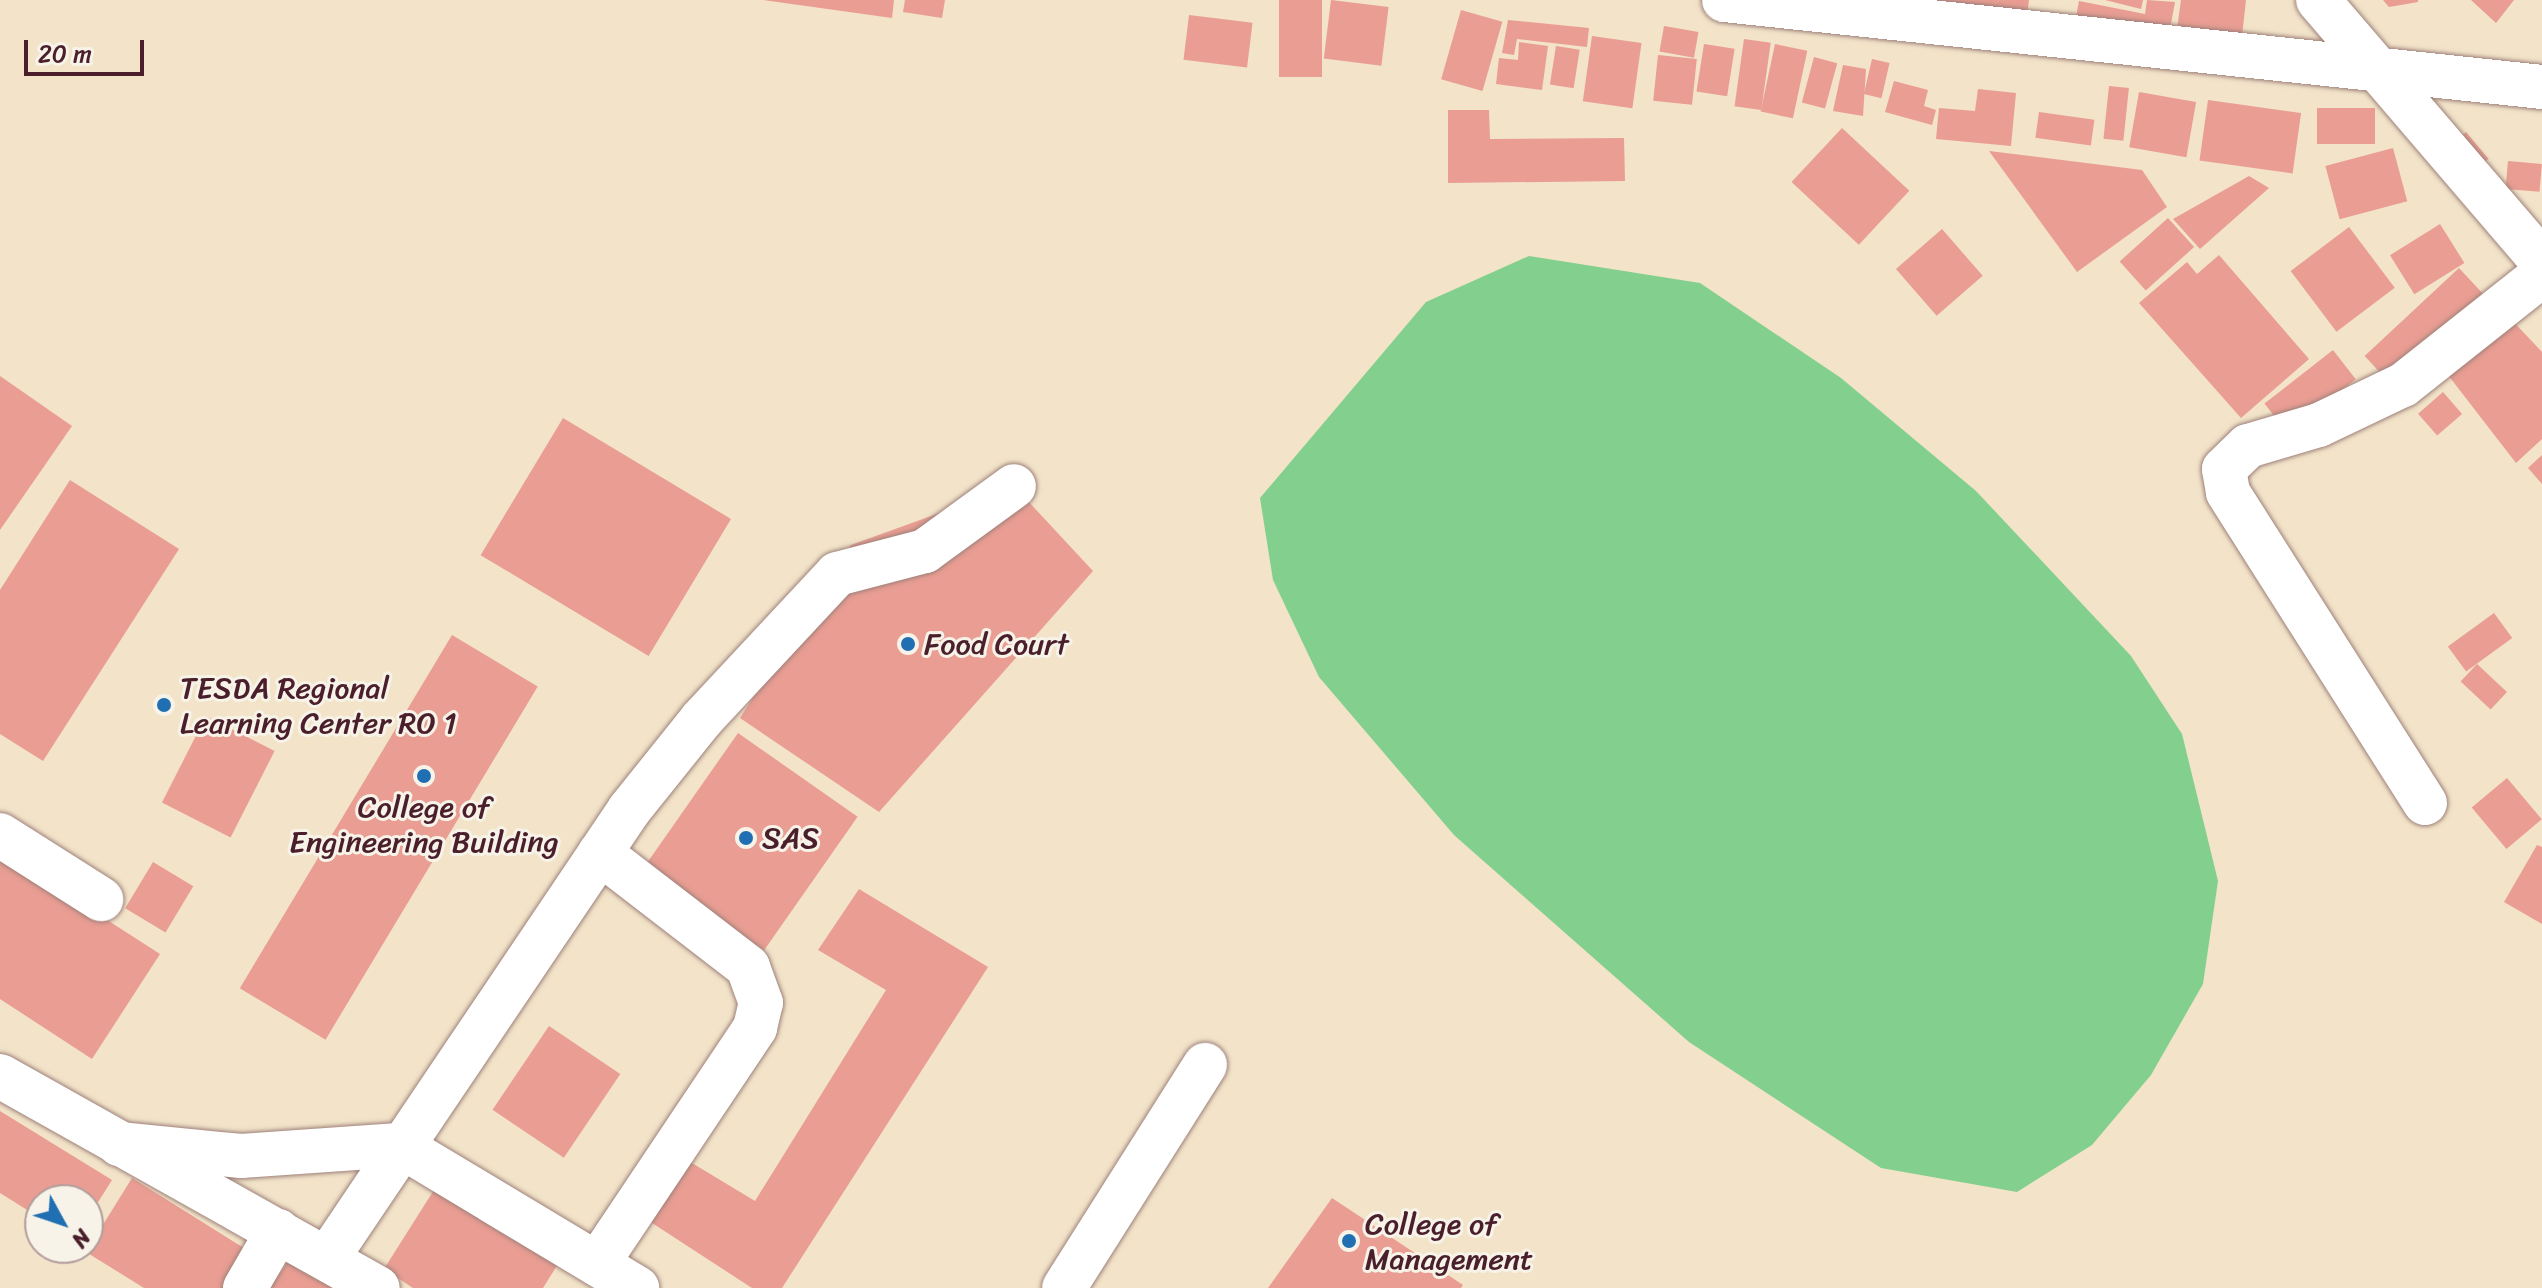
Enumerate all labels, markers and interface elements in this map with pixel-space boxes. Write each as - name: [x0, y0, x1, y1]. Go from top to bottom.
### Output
- scale bar: [28, 24, 148, 74]
- text: 20 m: [38, 33, 92, 75]
- place label: Food Court: [924, 626, 1070, 662]
- marker: Food Court: [899, 635, 917, 653]
- place label: TESDA Regional Learning Center RO 1: [180, 670, 458, 740]
- marker: TESDA Regional Learning Center RO 1: [155, 696, 173, 714]
- marker: College of Engineering Building: [415, 767, 433, 785]
- place label: College of Engineering Building: [289, 789, 559, 860]
- place label: SAS: [762, 820, 819, 856]
- marker: SAS: [737, 829, 755, 847]
- north arrow: [24, 1184, 104, 1264]
- place label: College of Management: [1365, 1206, 1533, 1276]
- text: N: [61, 1220, 101, 1257]
- marker: College of Management: [1340, 1232, 1358, 1250]

